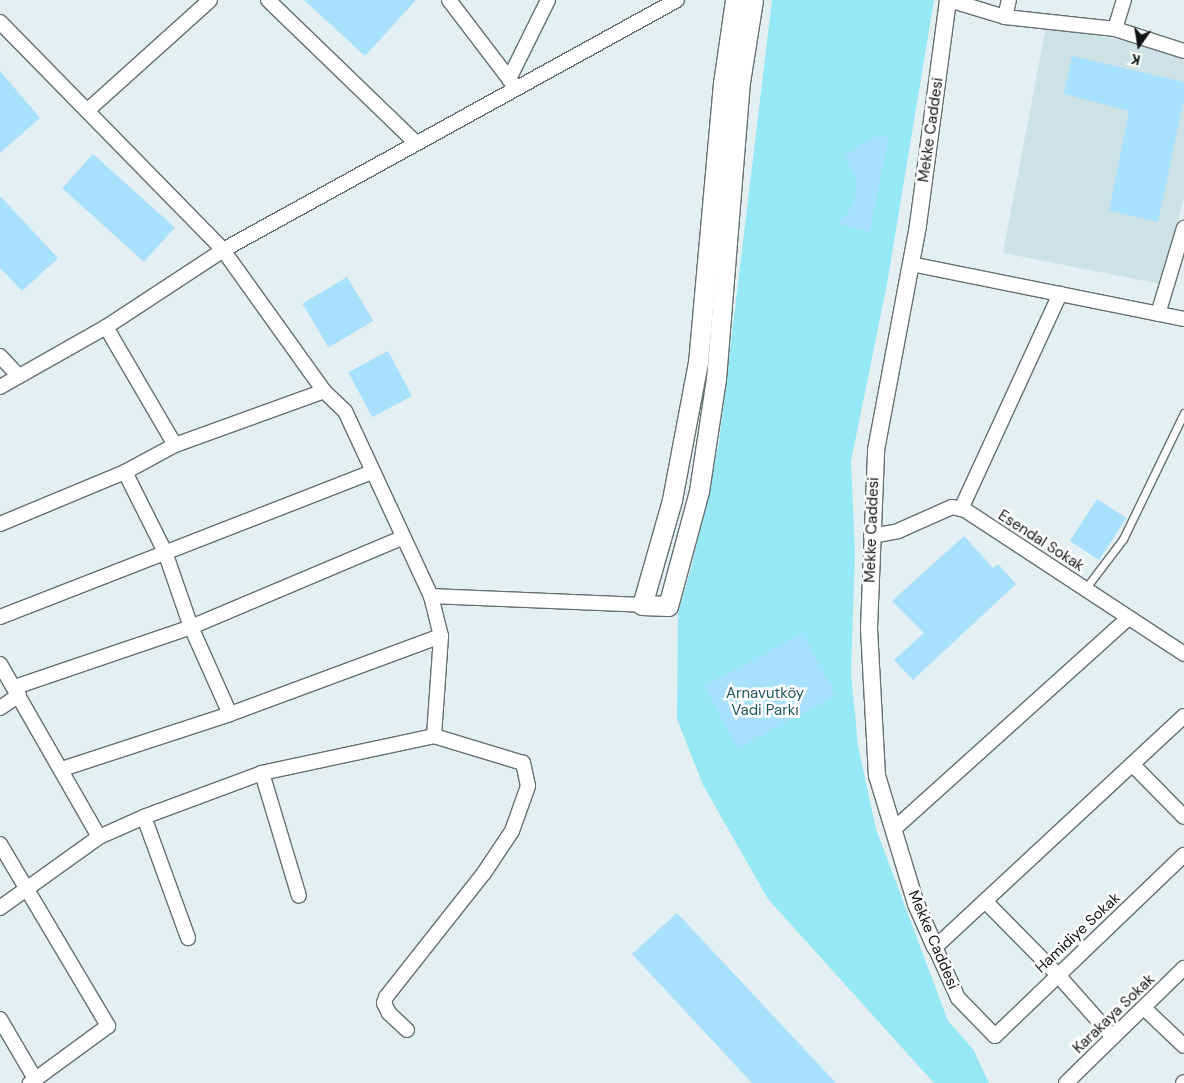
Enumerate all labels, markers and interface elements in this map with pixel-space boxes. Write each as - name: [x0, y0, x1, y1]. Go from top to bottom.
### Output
- north arrow: [1114, 20, 1164, 70]
- text: K: [1129, 50, 1142, 69]
- street label: Mekke Caddesi: [915, 76, 947, 184]
- street label: Mekke Caddesi: [861, 477, 883, 583]
- street label: Esendal Sokak: [995, 507, 1087, 575]
- park label: Arnavutköy Vadi Parkı: [726, 684, 804, 719]
- street label: Mekke Caddesi: [904, 888, 962, 992]
- street label: Hamidiye Sokak: [1032, 889, 1124, 977]
- street label: Karakaya Sokak: [1069, 971, 1159, 1057]

